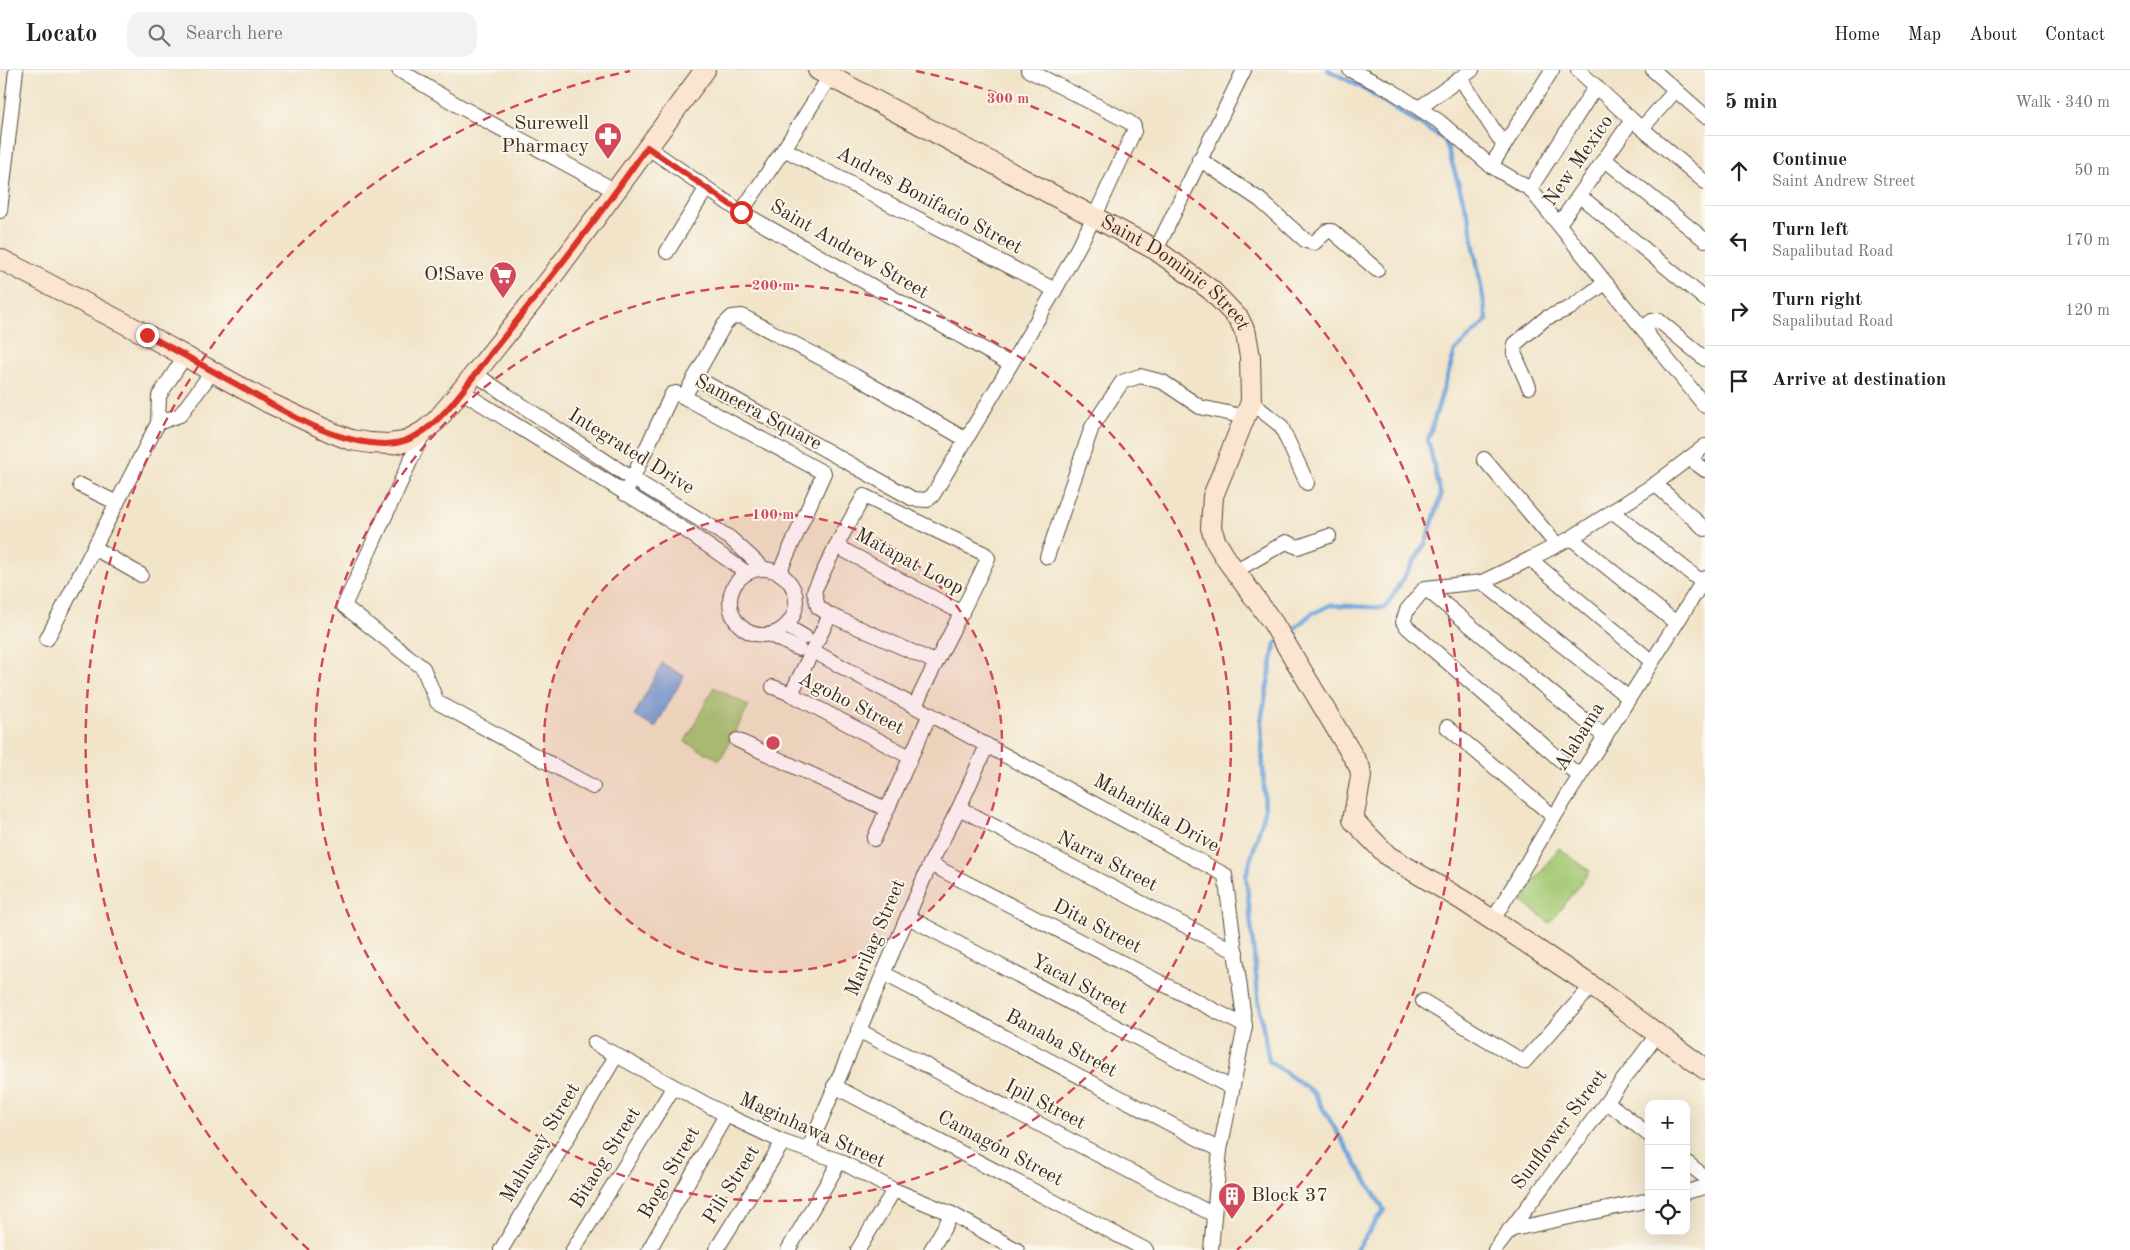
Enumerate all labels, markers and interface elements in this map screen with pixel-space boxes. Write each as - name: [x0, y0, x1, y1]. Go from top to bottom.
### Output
- search box: [127, 12, 477, 57]
- icon: search: [145, 21, 173, 49]
- text: Locato: [25, 23, 97, 47]
- text: Search here: [185, 25, 283, 44]
- text: Home: [1834, 26, 1880, 44]
- text: Map: [1908, 26, 1941, 44]
- text: About: [1969, 26, 2017, 44]
- text: Contact: [2045, 26, 2105, 44]
- text: 300 m: [987, 92, 1029, 107]
- text: 5 min: [1725, 92, 1778, 113]
- text: Walk · 340 m: [2015, 95, 2110, 111]
- street label: New Mexico: [1540, 112, 1618, 210]
- place label: Surewell Pharmacy: [501, 114, 589, 157]
- pharmacy icon: Surewell Pharmacy: [593, 121, 623, 160]
- street label: Andres Bonifacio Street: [833, 144, 1025, 258]
- text: Continue: [1772, 151, 1847, 170]
- icon: ahead: [1725, 157, 1753, 185]
- text: 50 m: [2074, 163, 2110, 179]
- text: Saint Andrew Street: [1772, 174, 1915, 190]
- street label: Saint Andrew Street: [766, 197, 932, 303]
- route start: [730, 201, 753, 224]
- street label: Saint Dominic Street: [1097, 212, 1253, 334]
- text: Turn left: [1772, 221, 1849, 240]
- icon: left: [1725, 227, 1753, 255]
- text: 170 m: [2065, 233, 2110, 249]
- text: Sapalibutad Road: [1772, 244, 1893, 260]
- supermarket icon: O!Save: [488, 260, 518, 299]
- place label: O!Save: [424, 265, 484, 285]
- text: 200 m: [752, 279, 794, 294]
- text: Turn right: [1772, 291, 1862, 310]
- icon: right: [1725, 297, 1753, 325]
- text: 120 m: [2065, 303, 2110, 319]
- text: Sapalibutad Road: [1772, 314, 1893, 330]
- route end: [136, 324, 159, 347]
- icon: arrive: [1725, 367, 1753, 395]
- street label: Sameera Square: [691, 371, 825, 455]
- text: Arrive at destination: [1772, 371, 1946, 390]
- street label: Integrated Drive: [565, 405, 697, 499]
- text: 100 m: [752, 508, 794, 523]
- street label: Matapat Loop: [851, 525, 967, 599]
- street label: Agoho Street: [795, 669, 907, 739]
- street label: Alabama: [1551, 699, 1609, 775]
- centre of rings: [764, 734, 782, 752]
- street label: Maharlika Drive: [1090, 771, 1222, 857]
- street label: Narra Street: [1053, 828, 1161, 896]
- street label: Marilag Street: [842, 877, 910, 999]
- street label: Dita Street: [1049, 896, 1145, 958]
- street label: Yacal Street: [1028, 951, 1130, 1019]
- street label: Banaba Street: [1002, 1006, 1120, 1082]
- street label: Sunflower Street: [1508, 1066, 1612, 1194]
- street label: Ipil Street: [1001, 1076, 1089, 1134]
- street label: Mahusay Street: [497, 1080, 585, 1206]
- street label: Maginhawa Street: [736, 1090, 888, 1172]
- map controls: [1645, 1100, 1690, 1235]
- button: +: [1645, 1100, 1690, 1145]
- street label: Bitaog Street: [567, 1104, 645, 1212]
- street label: Camagon Street: [934, 1108, 1066, 1190]
- street label: Bogo Street: [636, 1123, 704, 1223]
- street label: Pili Street: [700, 1142, 764, 1228]
- button: −: [1645, 1145, 1690, 1190]
- building icon: Block 37: [1217, 1181, 1247, 1220]
- place label: Block 37: [1251, 1186, 1328, 1206]
- button: locate: [1645, 1190, 1690, 1235]

